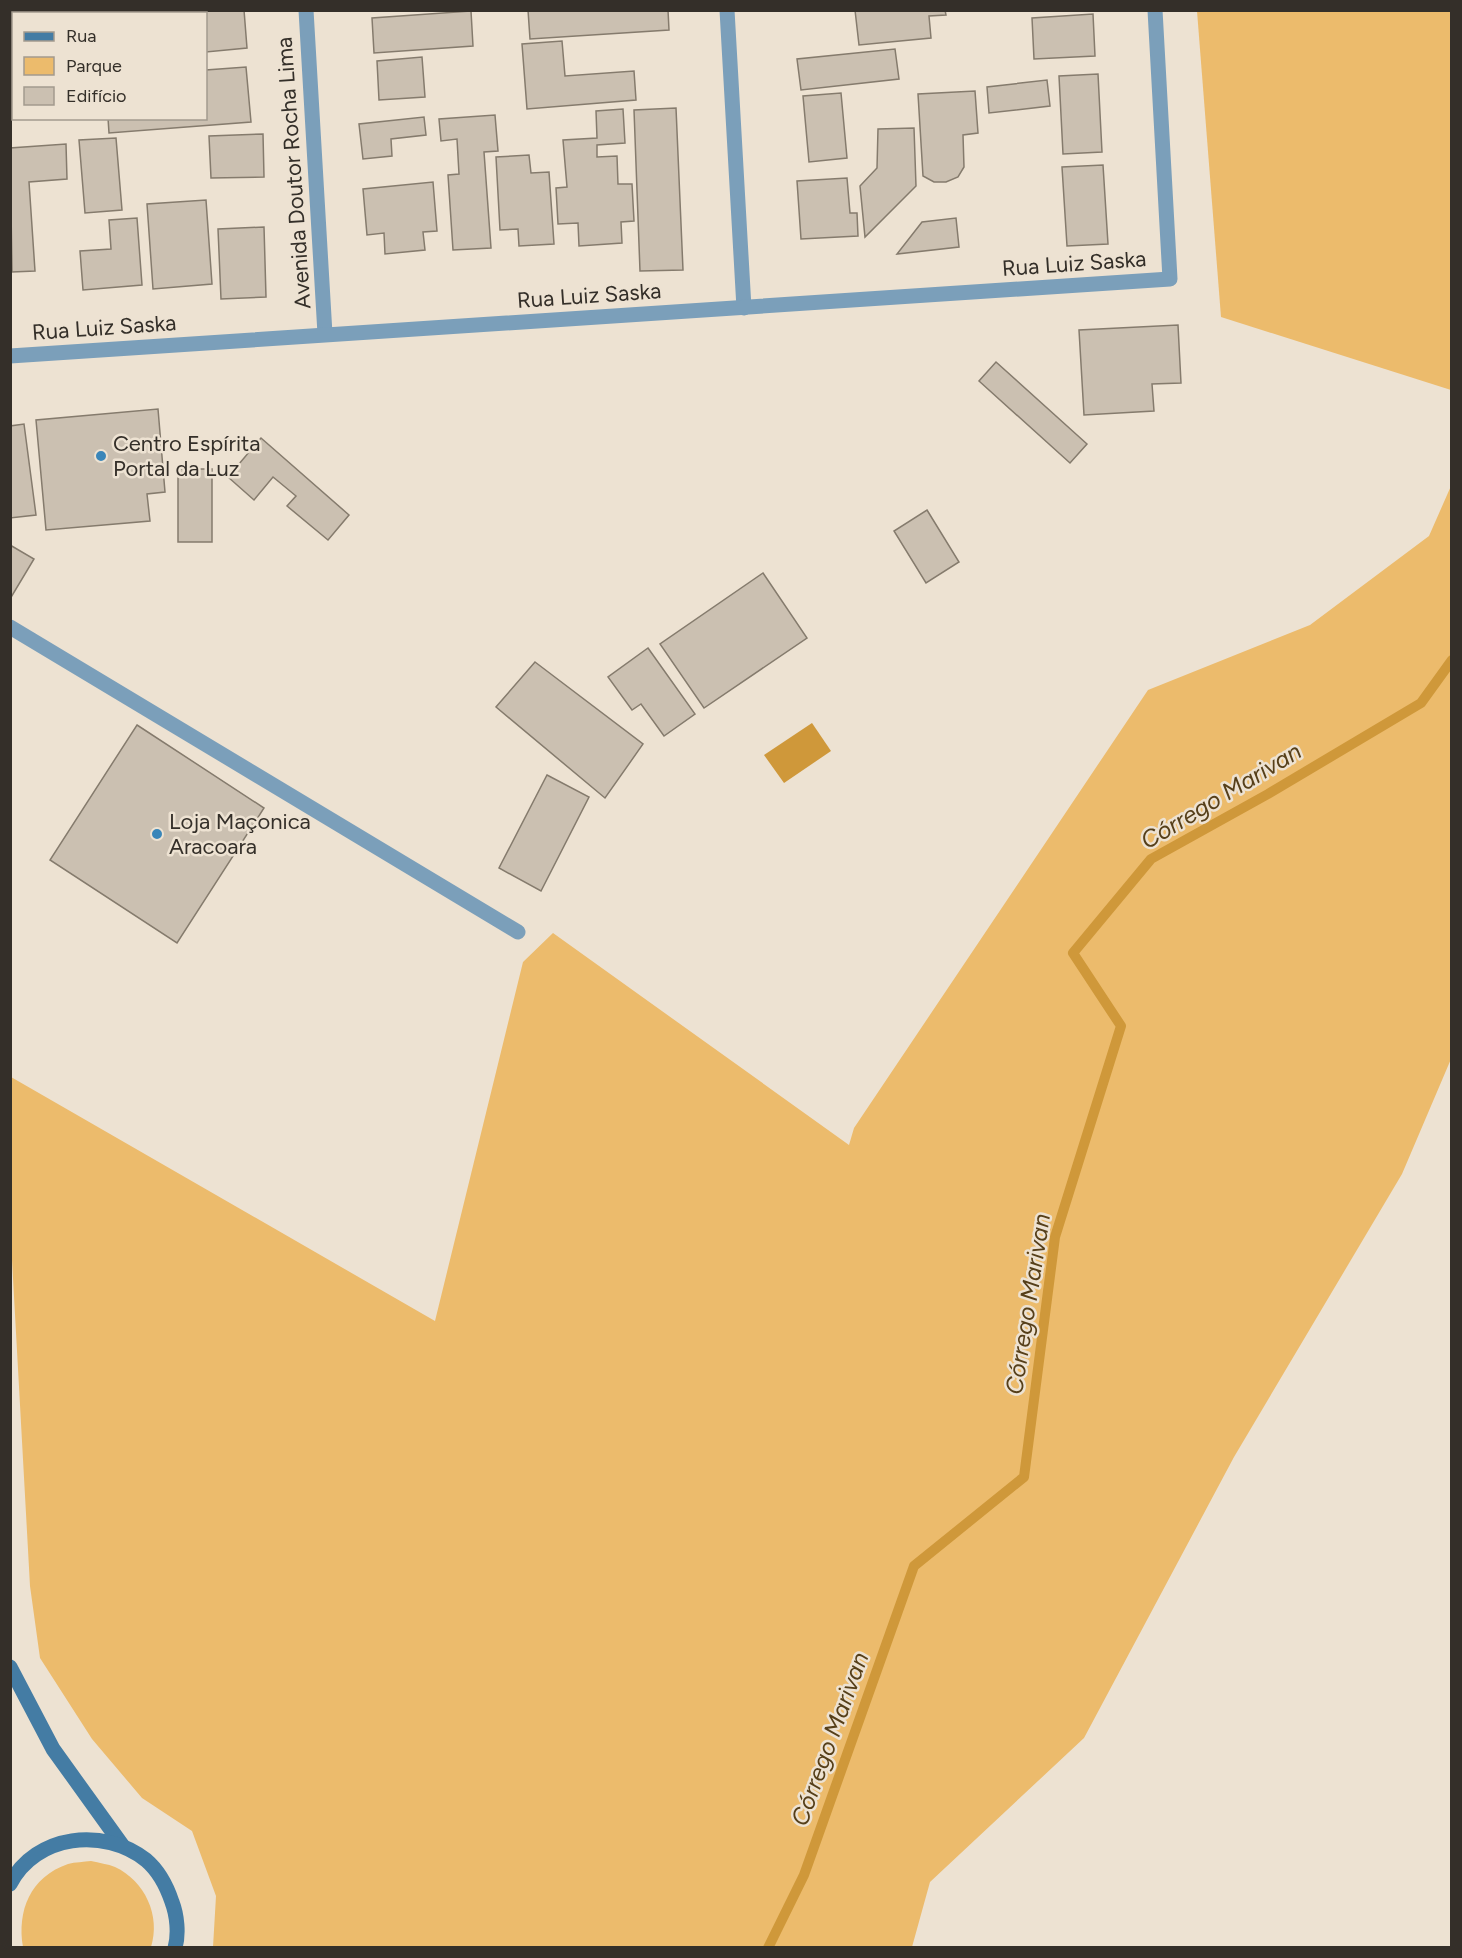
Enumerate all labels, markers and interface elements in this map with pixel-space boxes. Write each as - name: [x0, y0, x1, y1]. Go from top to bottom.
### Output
- legend: [12, 12, 207, 120]
- text: Rua: [66, 25, 97, 47]
- street label: Avenida Doutor Rocha Lima: [271, 36, 316, 310]
- text: Parque: [66, 55, 122, 77]
- text: Edifício: [66, 85, 127, 107]
- street label: Rua Luiz Saska: [1001, 245, 1147, 282]
- street label: Rua Luiz Saska: [516, 277, 662, 314]
- street label: Rua Luiz Saska: [31, 309, 177, 346]
- place label: Centro Espírita Portal da Luz: [113, 430, 261, 482]
- marker: Centro Espírita Portal da Luz: [94, 449, 108, 463]
- water label: Córrego Marivan: [1135, 736, 1306, 855]
- place label: Loja Maçonica Aracoara: [169, 808, 311, 860]
- marker: Loja Maçonica Aracoara: [150, 827, 164, 841]
- water label: Córrego Marivan: [999, 1212, 1056, 1396]
- water label: Córrego Marivan: [785, 1648, 874, 1830]

